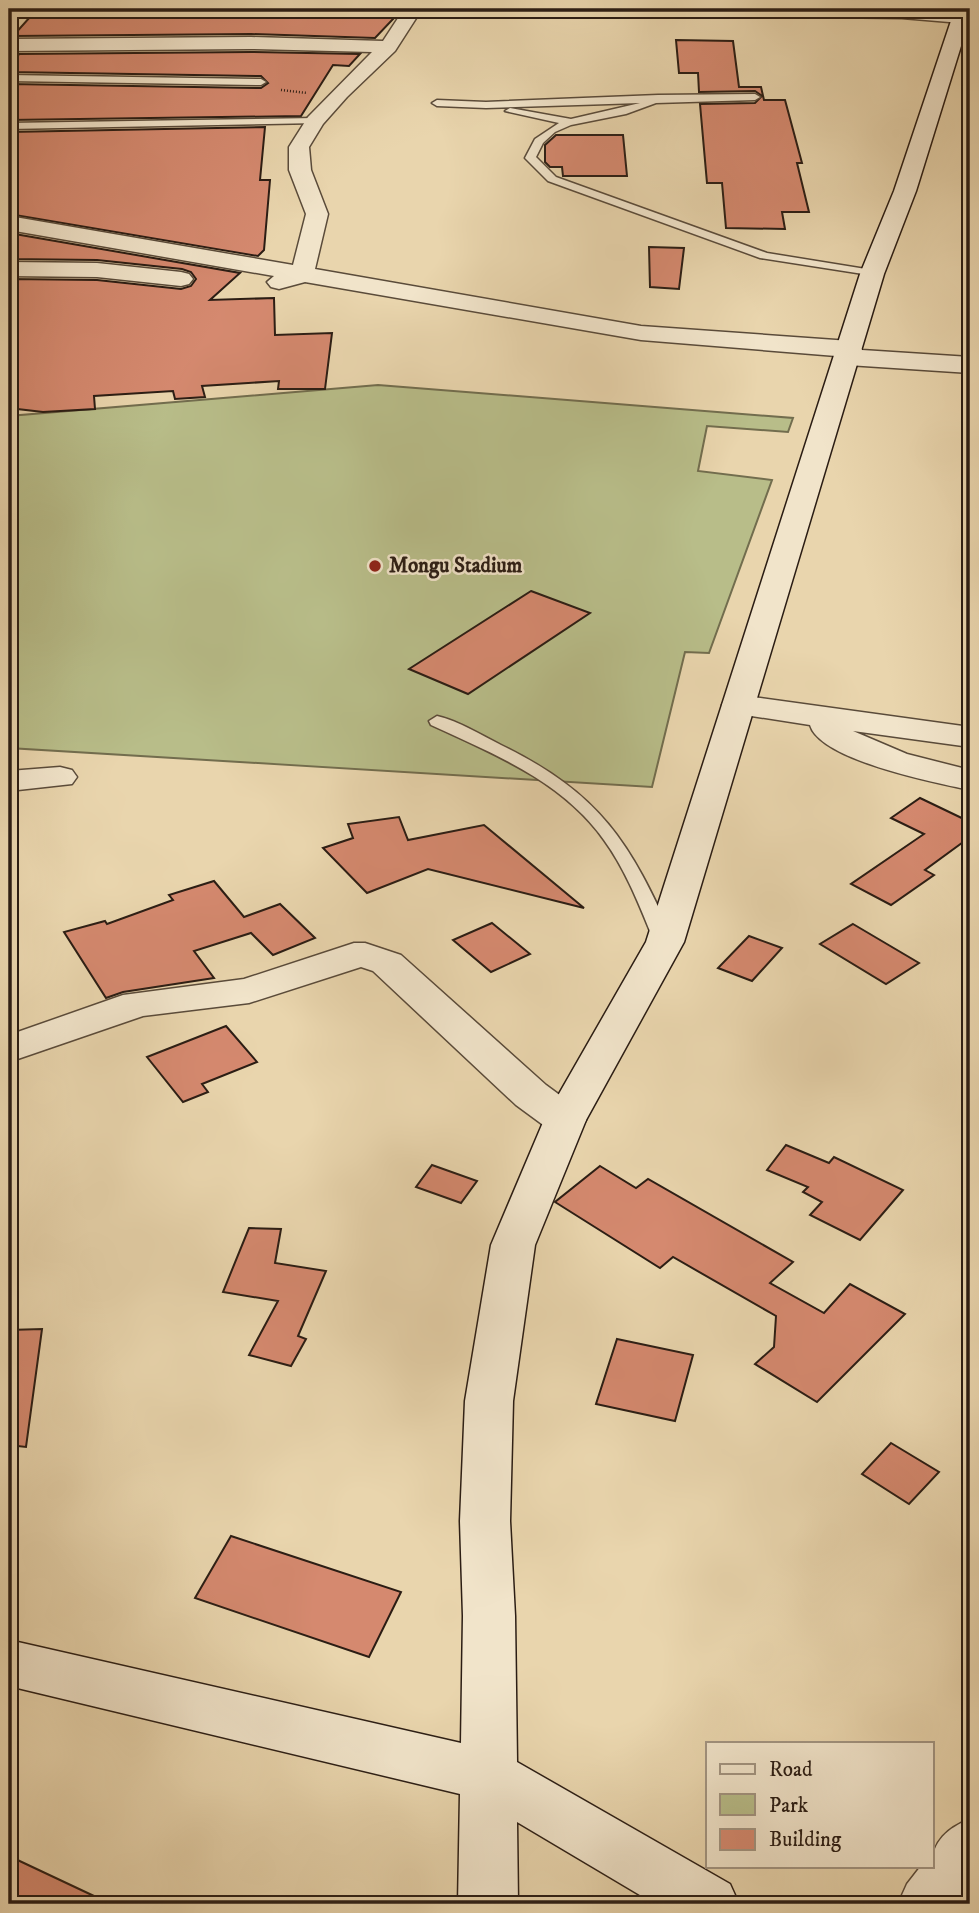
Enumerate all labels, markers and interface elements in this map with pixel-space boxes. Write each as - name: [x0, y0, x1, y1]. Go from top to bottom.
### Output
- place label: Mongu Stadium: [389, 553, 523, 579]
- marker: Mongu Stadium: [367, 558, 383, 574]
- legend: [706, 1742, 934, 1868]
- text: Road: [769, 1757, 813, 1783]
- text: Park: [769, 1793, 809, 1819]
- text: Building: [769, 1827, 842, 1853]

